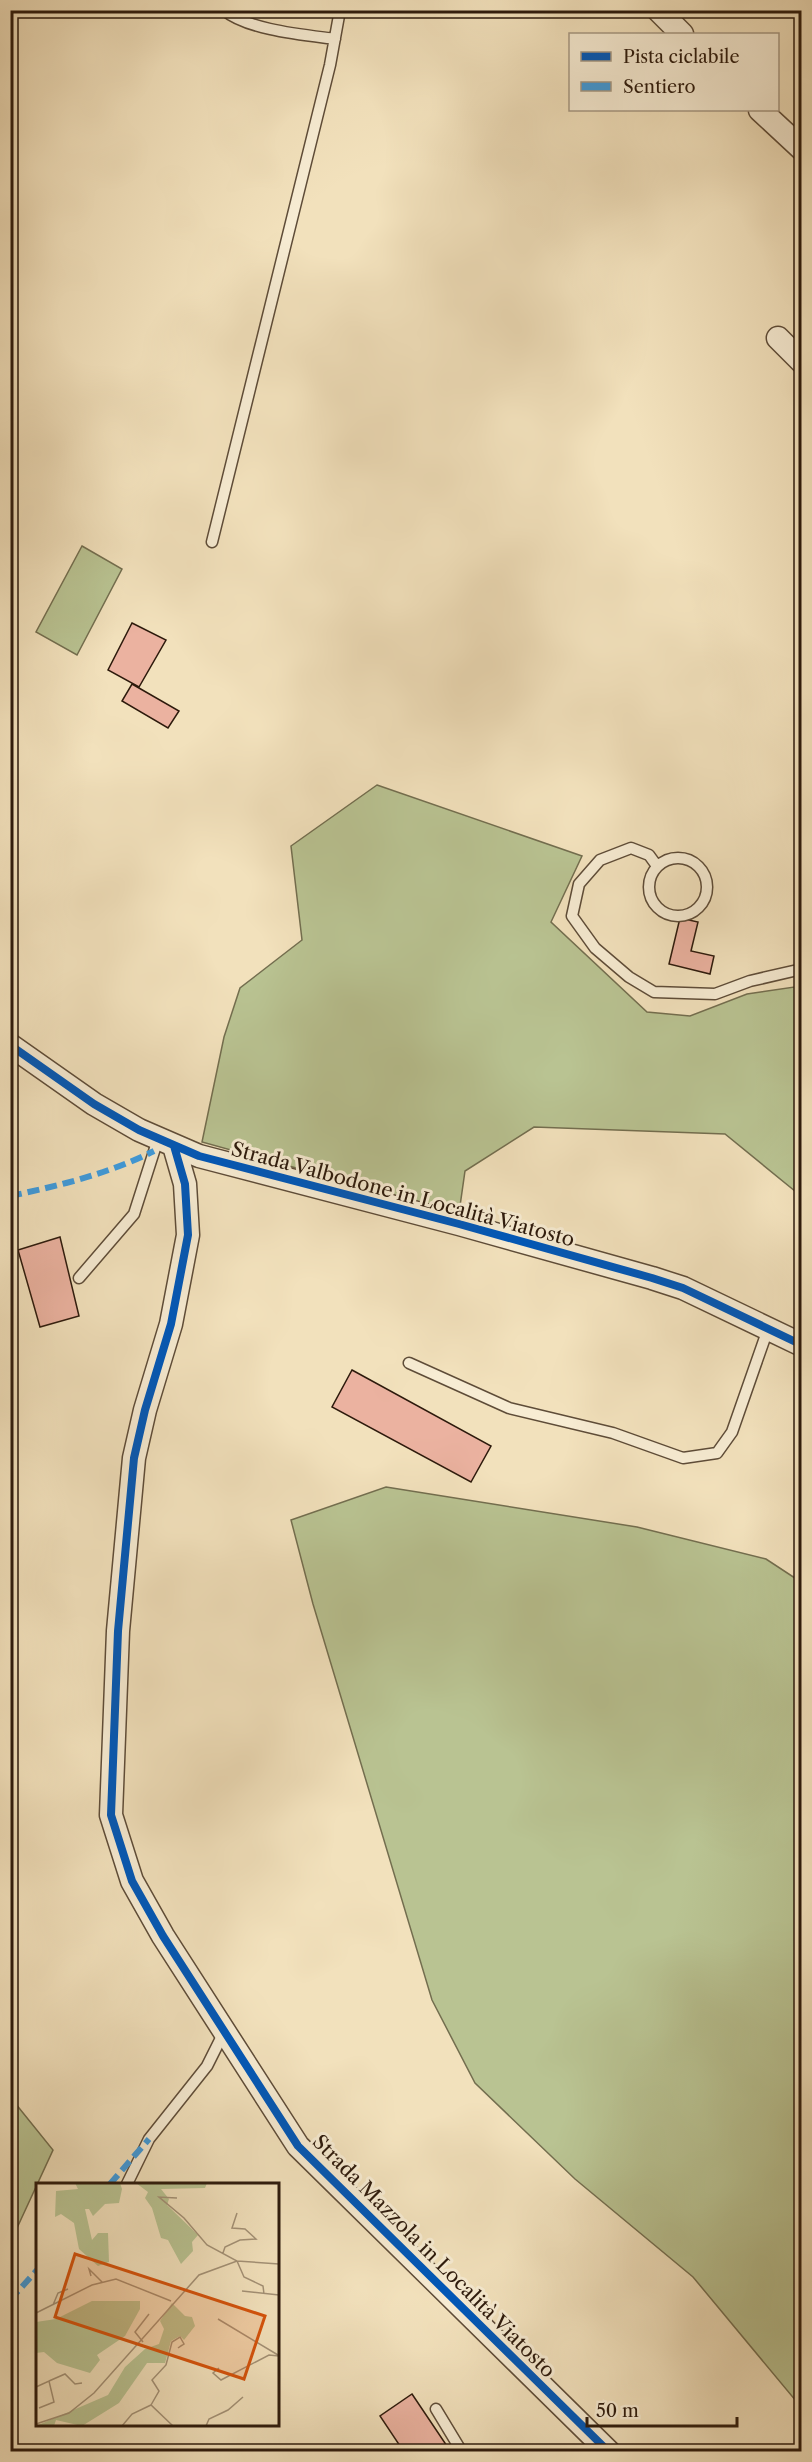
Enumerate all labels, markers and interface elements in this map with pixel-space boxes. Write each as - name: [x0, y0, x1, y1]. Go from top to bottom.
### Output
- legend: [569, 33, 779, 111]
- text: Pista ciclabile: [623, 46, 740, 68]
- text: Sentiero: [623, 76, 695, 98]
- street label: Strada Valbodone in Località Viatosto: [229, 1137, 577, 1251]
- street label: Strada Mazzola in Località Viatosto: [308, 2130, 560, 2382]
- inset map: [36, 2183, 279, 2426]
- scale bar: [587, 2390, 737, 2428]
- text: 50 m: [596, 2400, 639, 2422]

